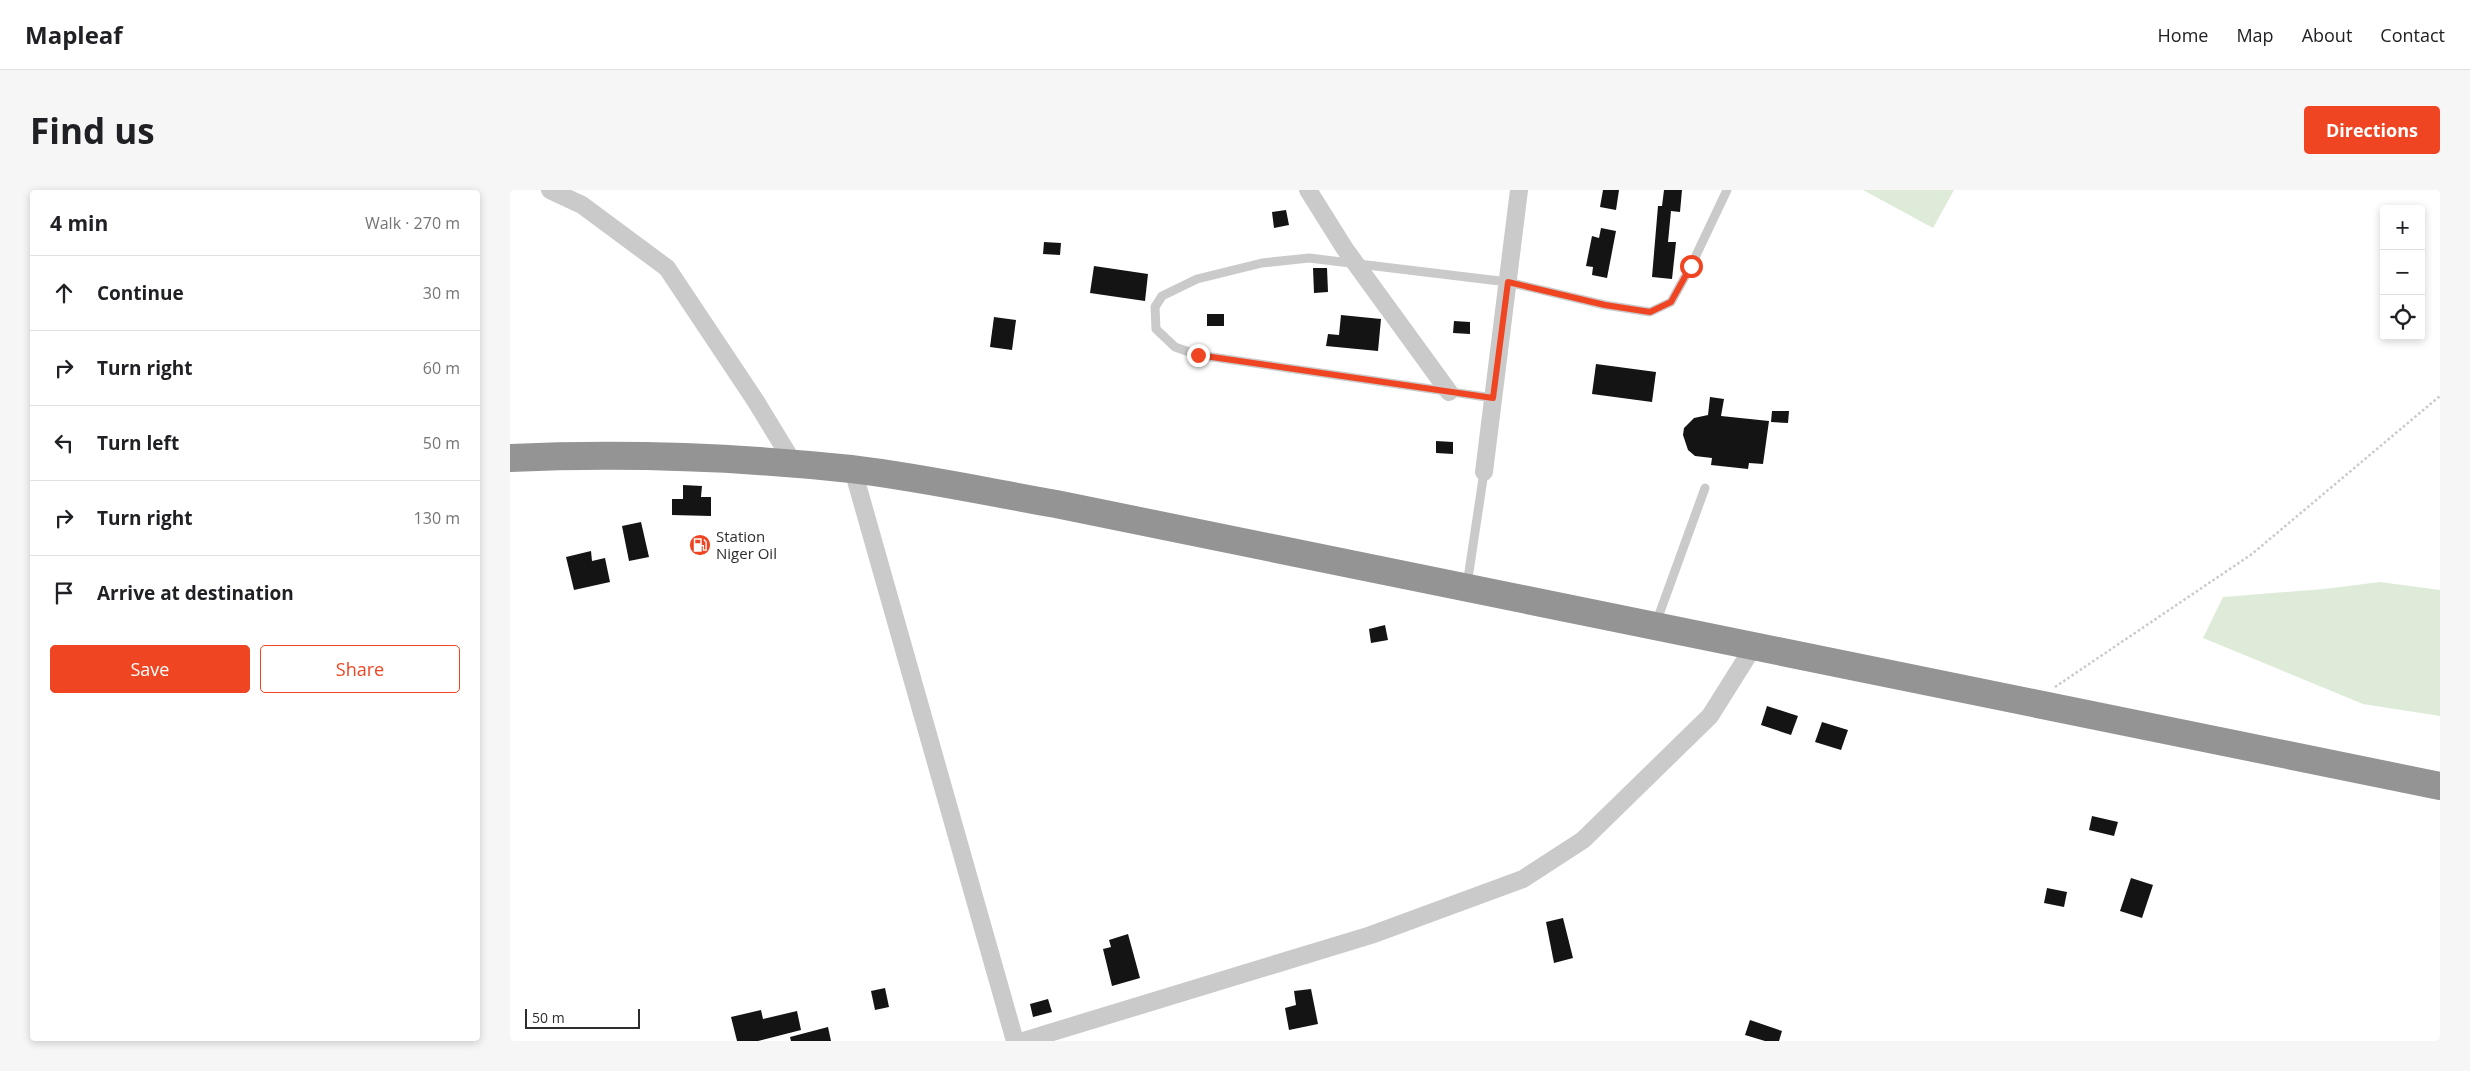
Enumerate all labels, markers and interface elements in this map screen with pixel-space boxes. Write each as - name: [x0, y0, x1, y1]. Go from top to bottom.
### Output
- text: Mapleaf: [25, 18, 123, 51]
- text: Home: [2158, 23, 2208, 47]
- text: Map: [2236, 23, 2274, 47]
- text: About: [2302, 23, 2352, 47]
- text: Contact: [2380, 23, 2445, 47]
- button: Directions: [2304, 106, 2440, 154]
- text: Find us: [30, 107, 155, 154]
- map controls: [2380, 205, 2425, 340]
- button: +: [2380, 205, 2425, 250]
- text: 4 min: [50, 209, 108, 237]
- text: Walk · 270 m: [365, 212, 460, 234]
- button: −: [2380, 250, 2425, 295]
- route start: [1680, 255, 1703, 278]
- icon: ahead: [50, 279, 78, 307]
- text: Continue: [97, 280, 184, 306]
- text: 30 m: [423, 282, 460, 304]
- button: locate: [2380, 295, 2425, 340]
- route end: [1187, 344, 1210, 367]
- icon: right: [50, 354, 78, 382]
- text: Turn right: [97, 355, 192, 381]
- text: 60 m: [423, 357, 460, 379]
- icon: left: [50, 429, 78, 457]
- text: Turn left: [97, 430, 179, 456]
- text: 50 m: [423, 432, 460, 454]
- icon: right: [50, 504, 78, 532]
- text: Turn right: [97, 505, 192, 531]
- text: 130 m: [414, 507, 460, 529]
- place label: Station Niger Oil: [716, 526, 777, 563]
- fuel station icon: Station Niger Oil: [688, 533, 712, 557]
- icon: arrive: [50, 579, 78, 607]
- text: Arrive at destination: [97, 580, 294, 606]
- button: Save: [50, 645, 250, 693]
- button: Share: [260, 645, 460, 693]
- scale bar: [525, 1006, 640, 1029]
- text: 50 m: [532, 1008, 565, 1027]

